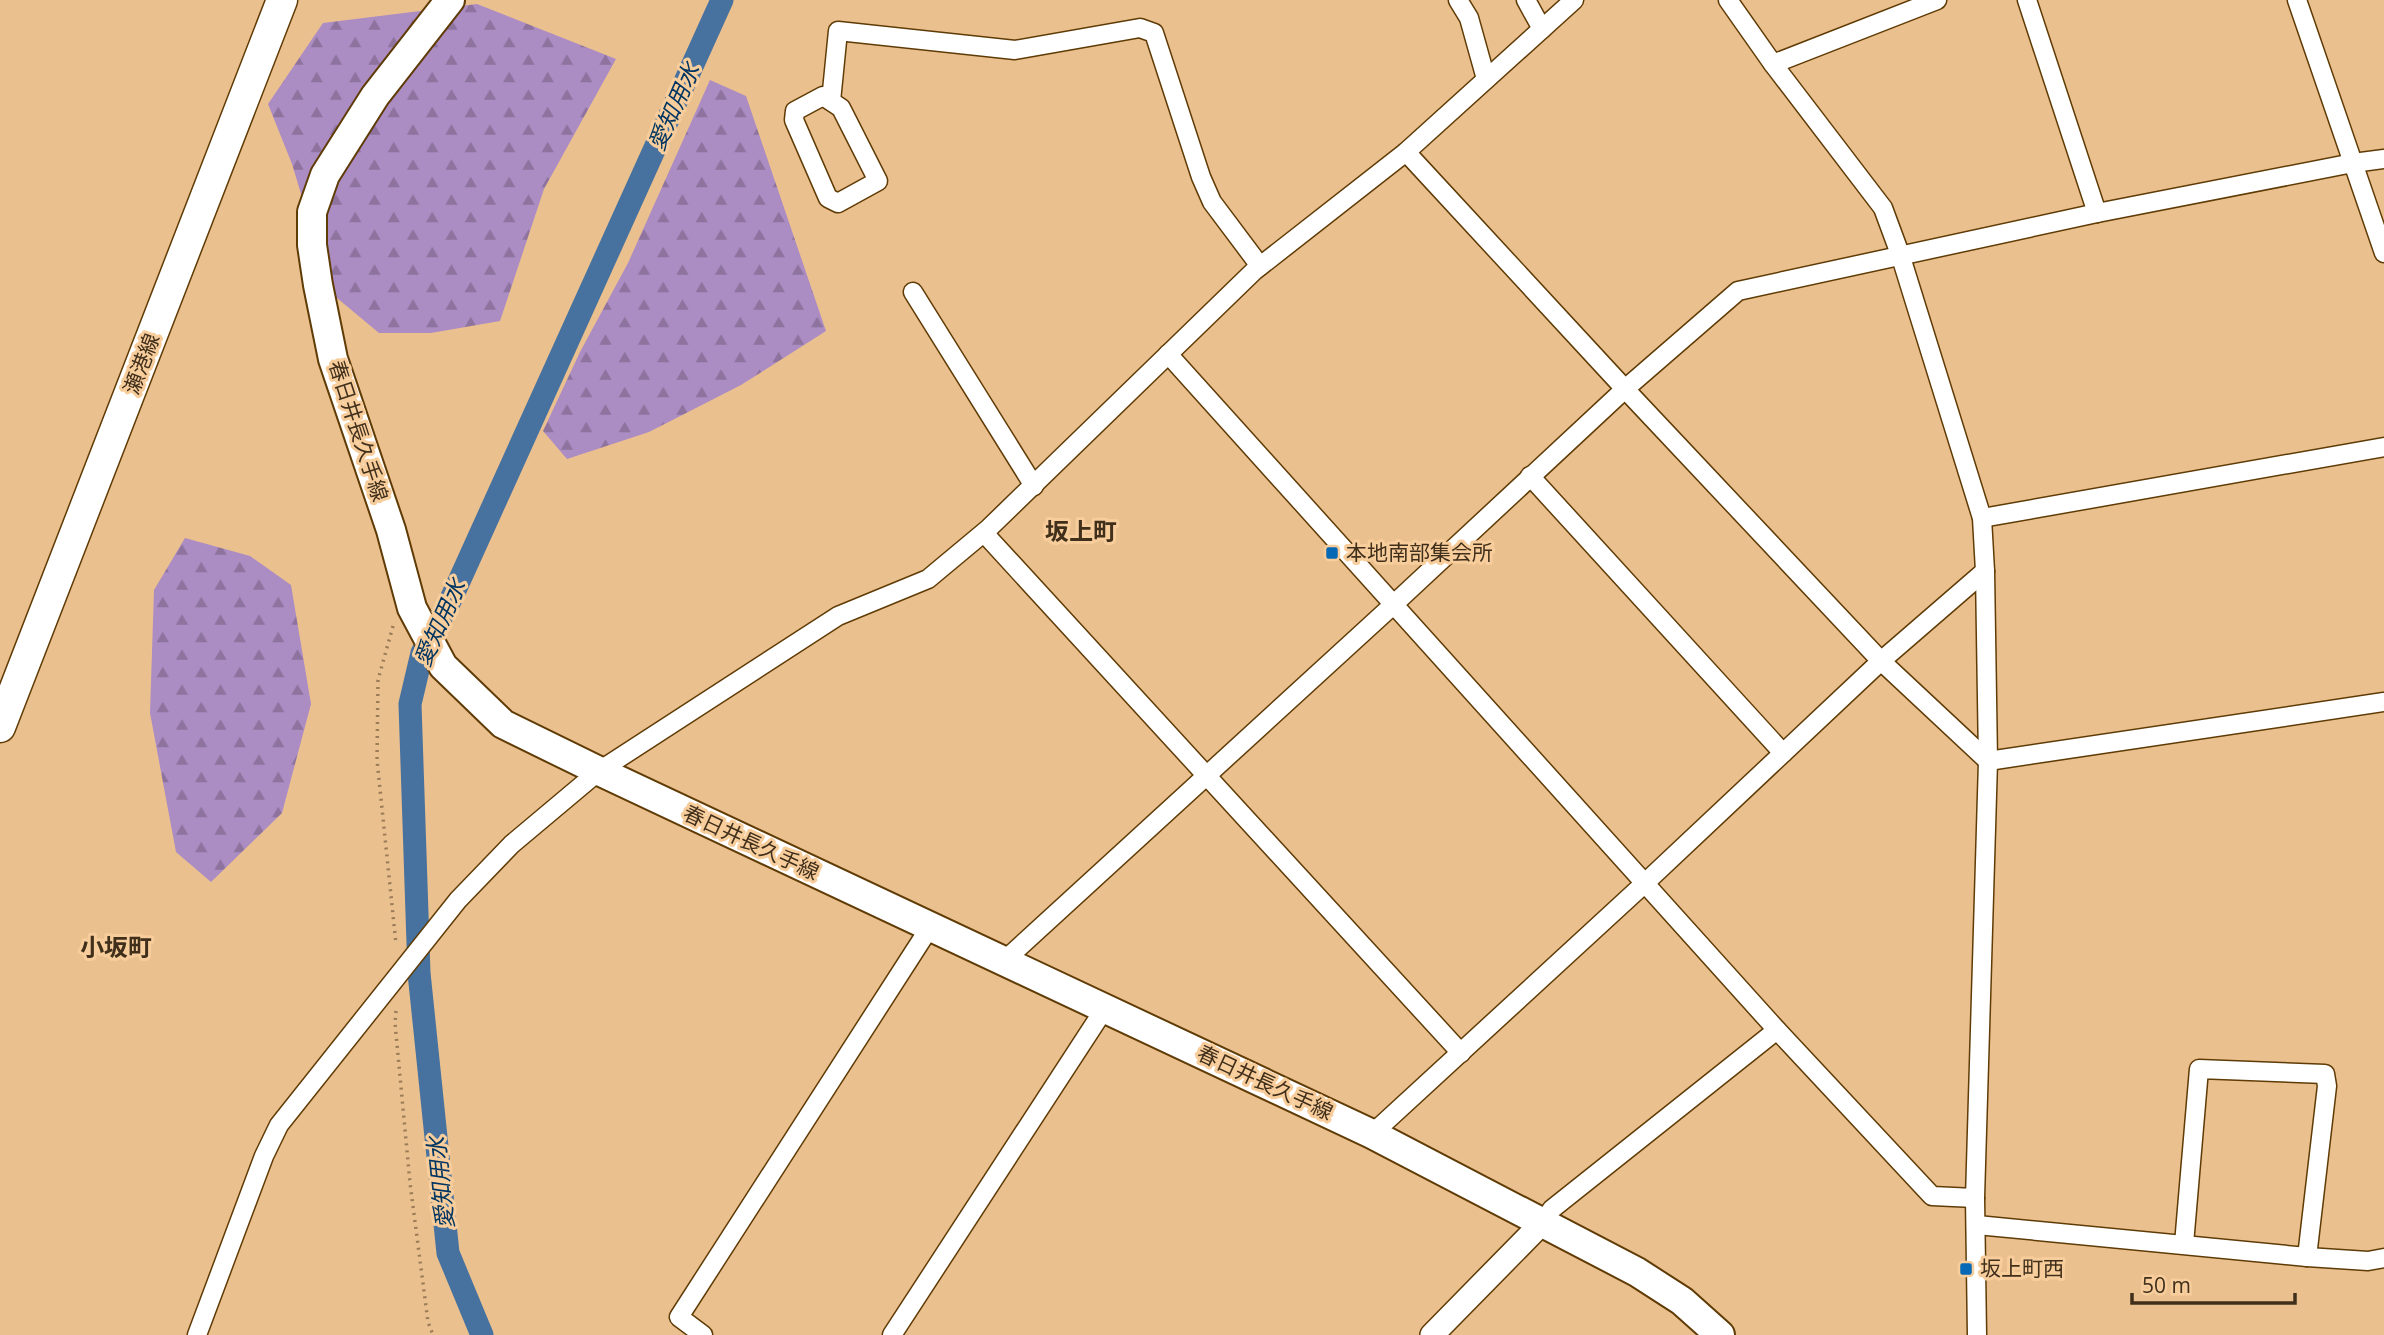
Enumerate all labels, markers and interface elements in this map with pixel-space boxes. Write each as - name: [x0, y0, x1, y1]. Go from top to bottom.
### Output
- water label: 愛知用水: [640, 55, 708, 155]
- street label: 瀬港線: [117, 329, 165, 398]
- street label: 春日井長久手線: [323, 356, 395, 505]
- district label: 坂上町: [1045, 514, 1117, 547]
- place label: 本地南部集会所: [1346, 538, 1493, 566]
- marker: 本地南部集会所: [1324, 545, 1340, 561]
- water label: 愛知用水: [406, 571, 474, 671]
- street label: 春日井長久手線: [679, 798, 824, 886]
- district label: 小坂町: [80, 930, 152, 963]
- street label: 春日井長久手線: [1193, 1038, 1338, 1126]
- water label: 愛知用水: [419, 1133, 461, 1231]
- place label: 坂上町西: [1980, 1254, 2064, 1282]
- marker: 坂上町西: [1958, 1261, 1974, 1277]
- scale bar: [2132, 1262, 2295, 1306]
- text: 50 m: [2142, 1271, 2191, 1299]

